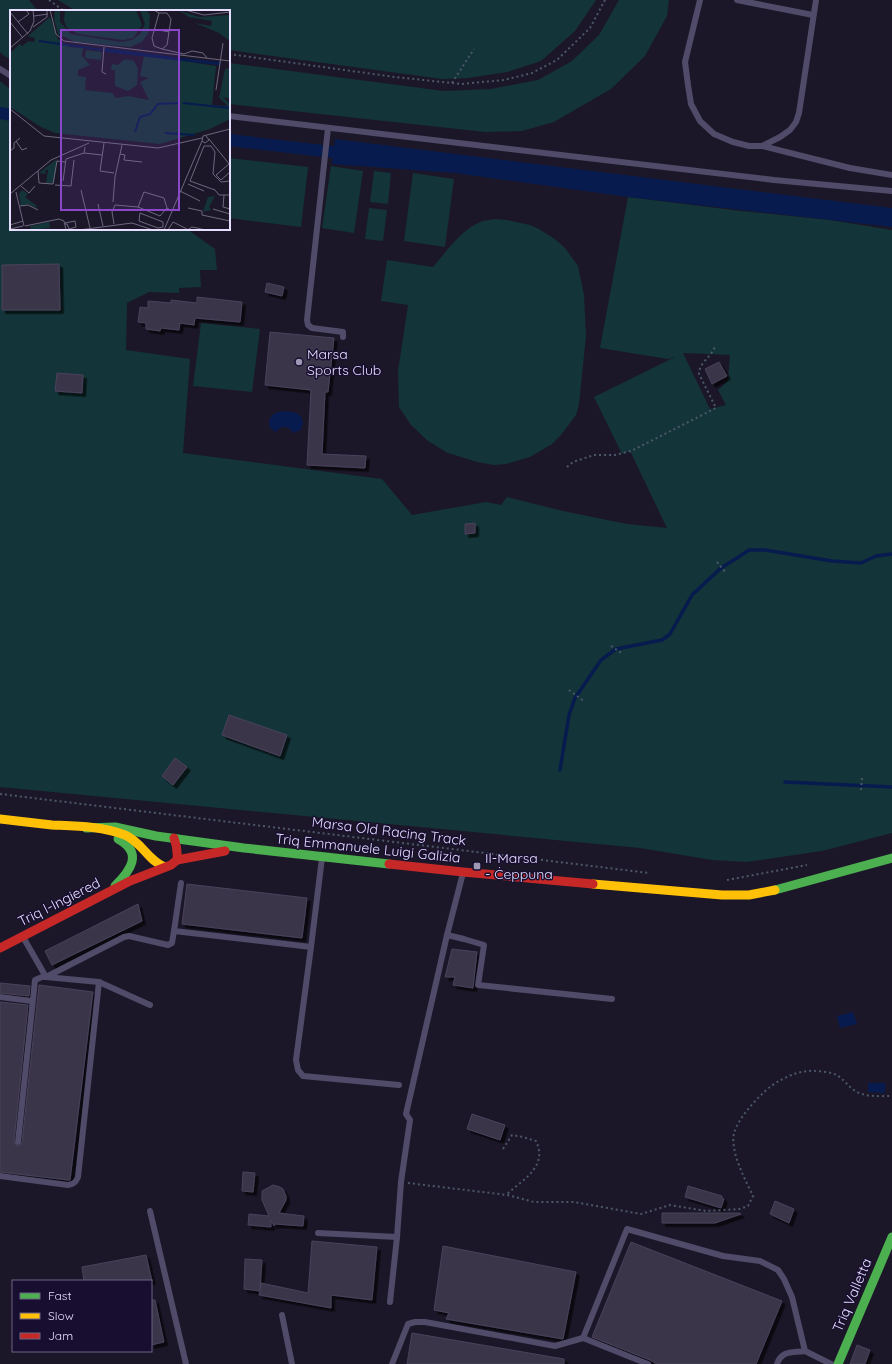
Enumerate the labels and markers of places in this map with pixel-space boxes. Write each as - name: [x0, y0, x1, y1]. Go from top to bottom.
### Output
- place label: Marsa Sports Club: [307, 345, 381, 379]
- marker: Marsa Sports Club: [294, 357, 304, 367]
- place label: Il-Marsa - Ċeppuna: [485, 849, 553, 883]
- marker: Il-Marsa - Ċeppuna: [472, 861, 482, 871]

